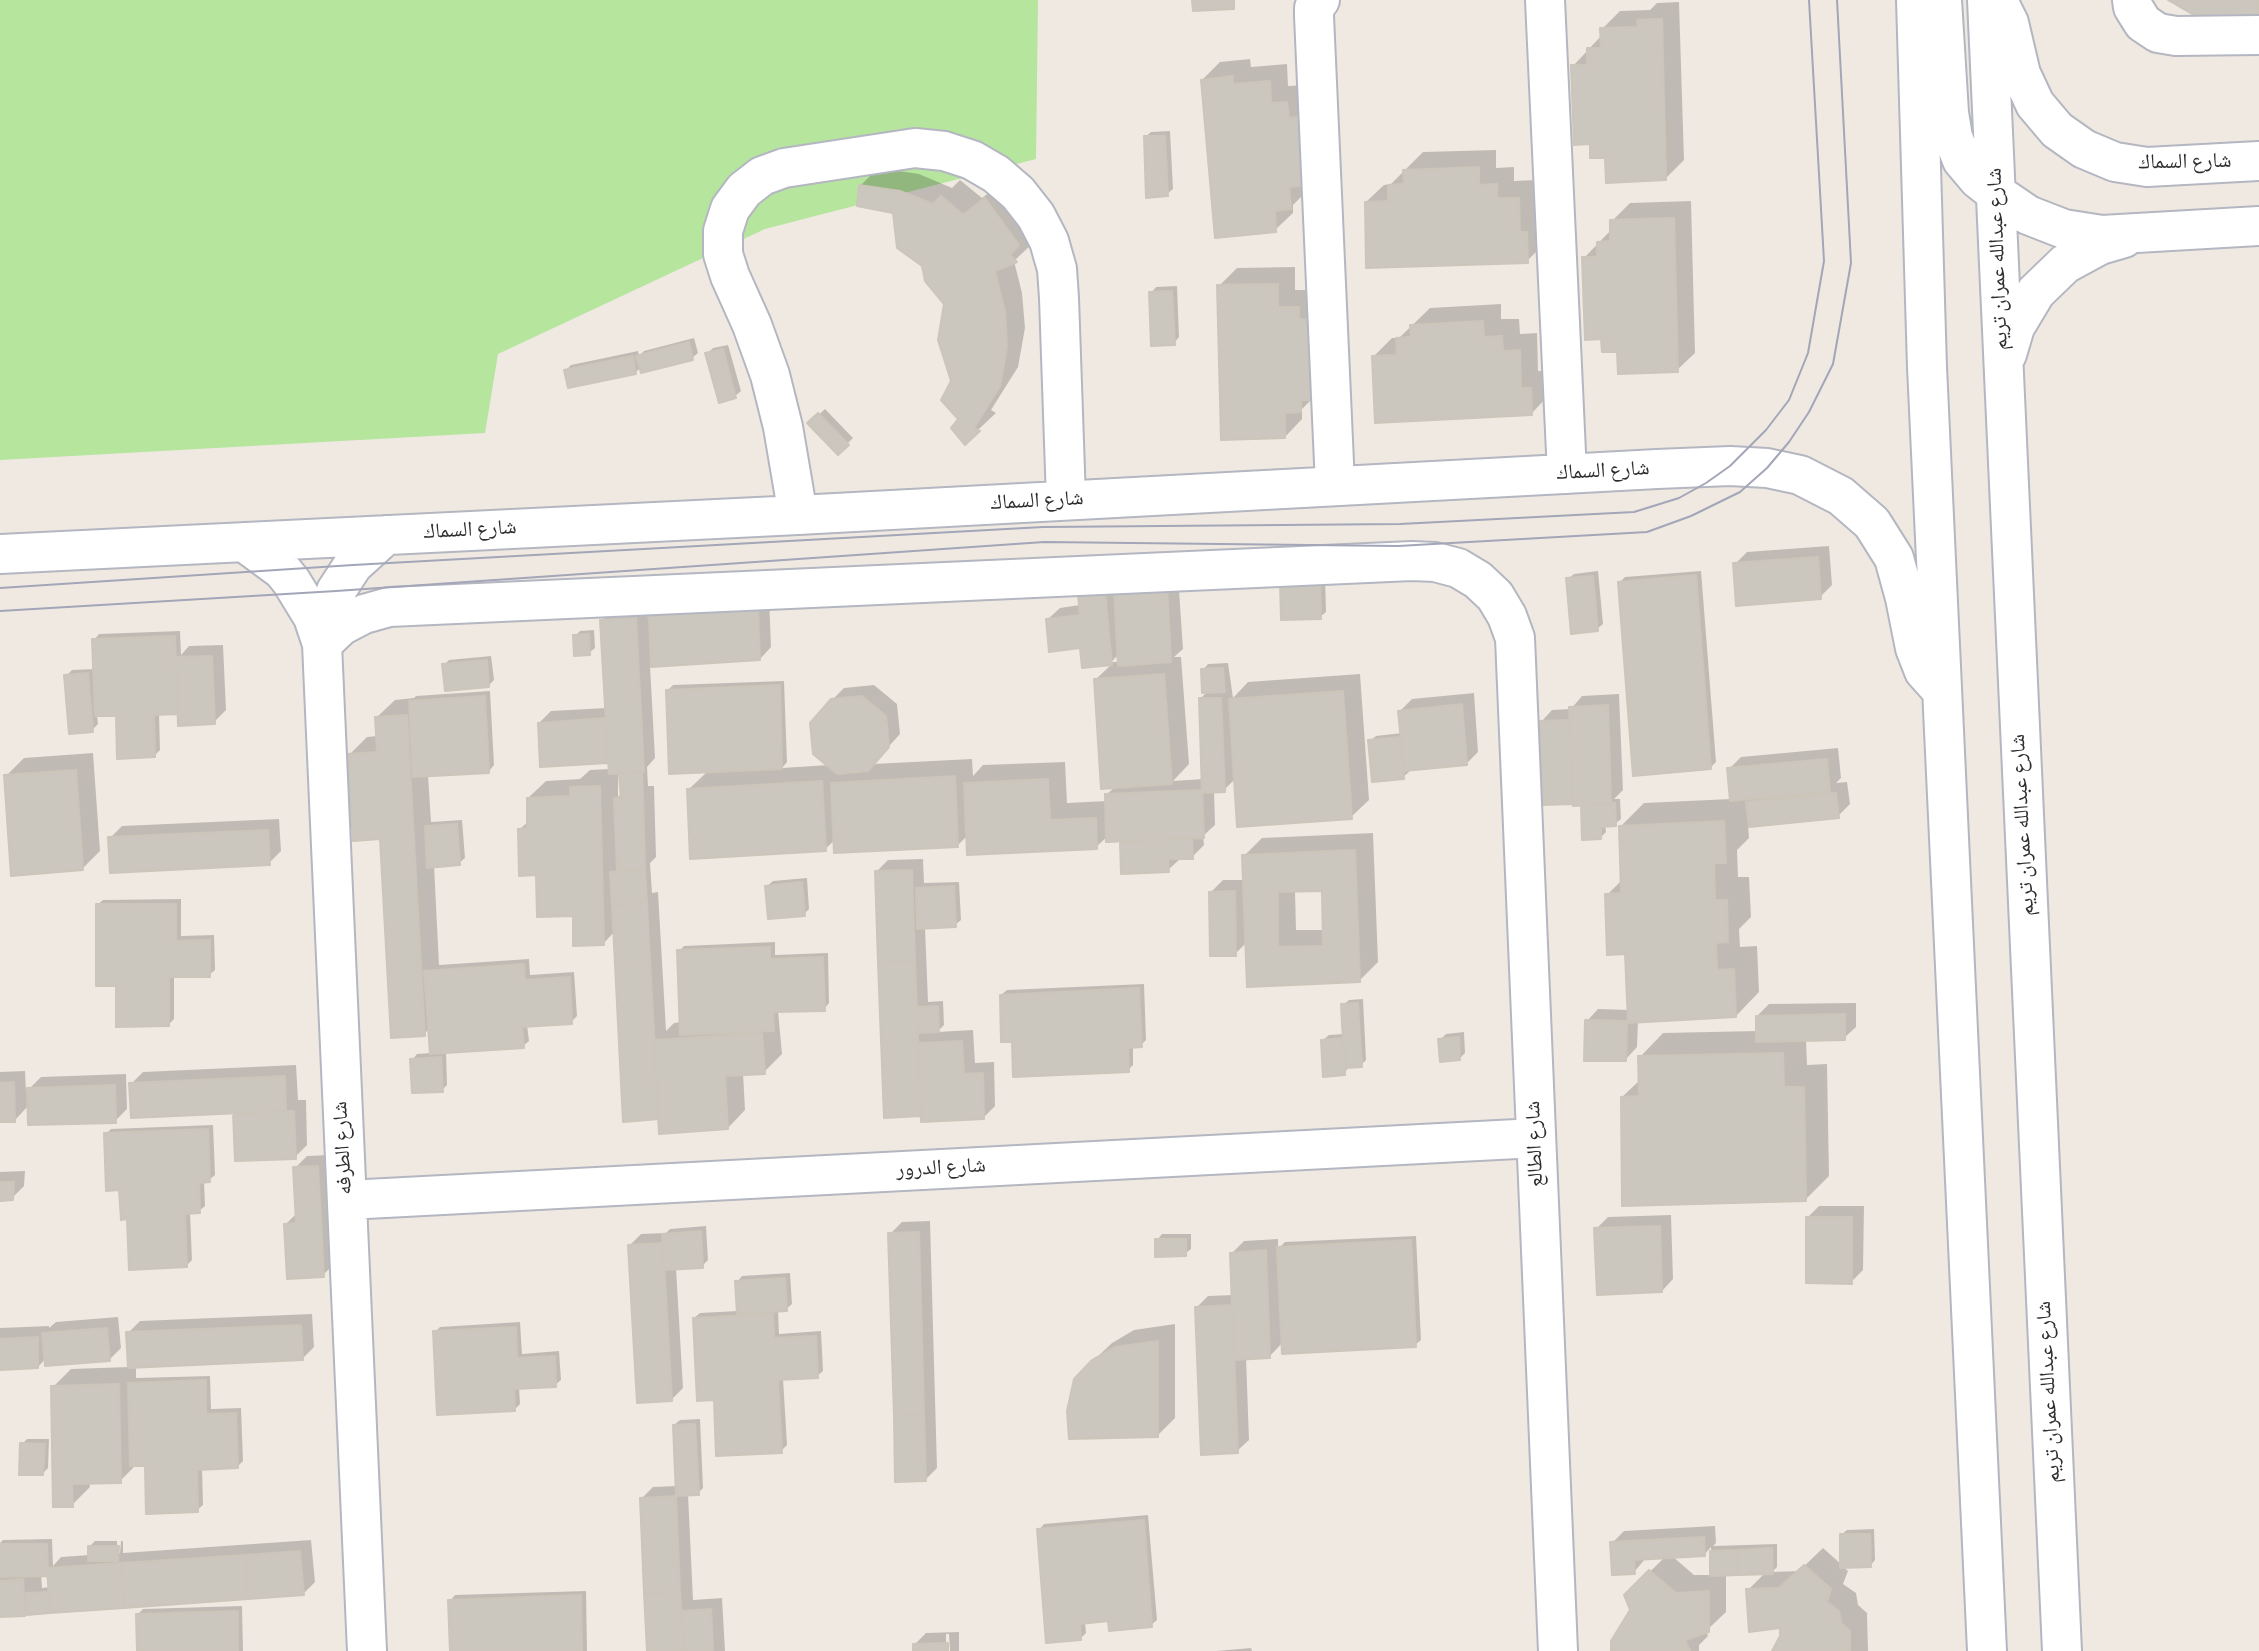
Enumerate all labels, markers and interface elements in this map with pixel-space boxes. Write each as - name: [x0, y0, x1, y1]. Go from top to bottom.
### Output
- street label: شارع السماك: [2138, 150, 2232, 176]
- street label: شارع عبدالله عمران تريم: [1983, 167, 2015, 351]
- street label: شارع السماك: [1556, 457, 1650, 487]
- street label: شارع السماك: [990, 487, 1084, 517]
- street label: شارع السماك: [423, 516, 517, 546]
- street label: شارع عبدالله عمران تريم: [2007, 733, 2041, 917]
- street label: شارع الطالع: [1522, 1100, 1550, 1188]
- street label: شارع الطرفه: [329, 1101, 359, 1195]
- street label: شارع الدرور: [896, 1154, 986, 1184]
- street label: شارع عبدالله عمران تريم: [2033, 1300, 2067, 1484]

